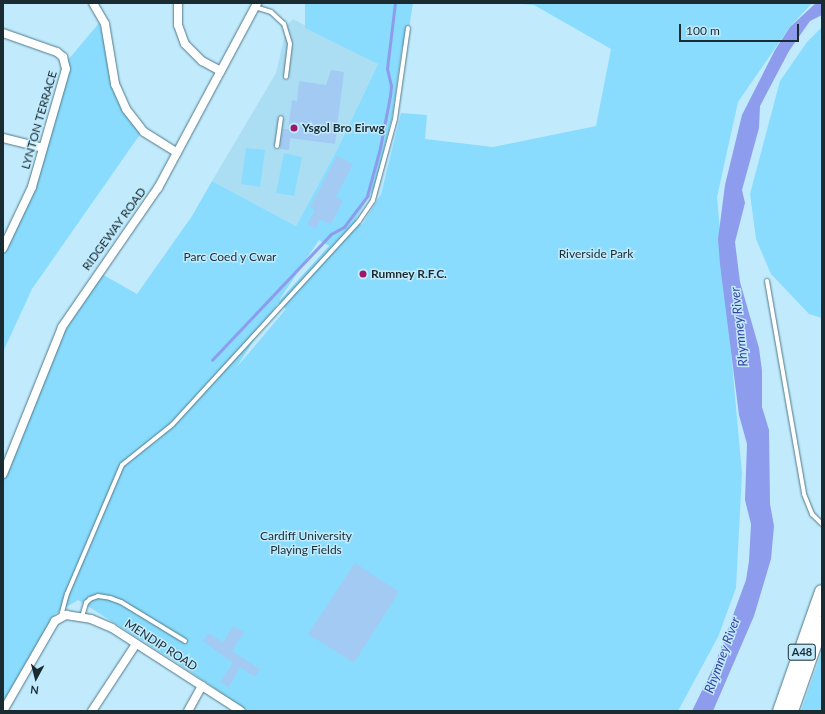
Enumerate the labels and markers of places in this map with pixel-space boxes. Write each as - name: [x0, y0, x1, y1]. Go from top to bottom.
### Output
- place label: Ysgol Bro Eirwg: [302, 121, 385, 135]
- marker: Ysgol Bro Eirwg: [289, 123, 299, 133]
- place label: Rumney R.F.C.: [371, 267, 447, 281]
- marker: Rumney R.F.C.: [358, 269, 368, 279]

